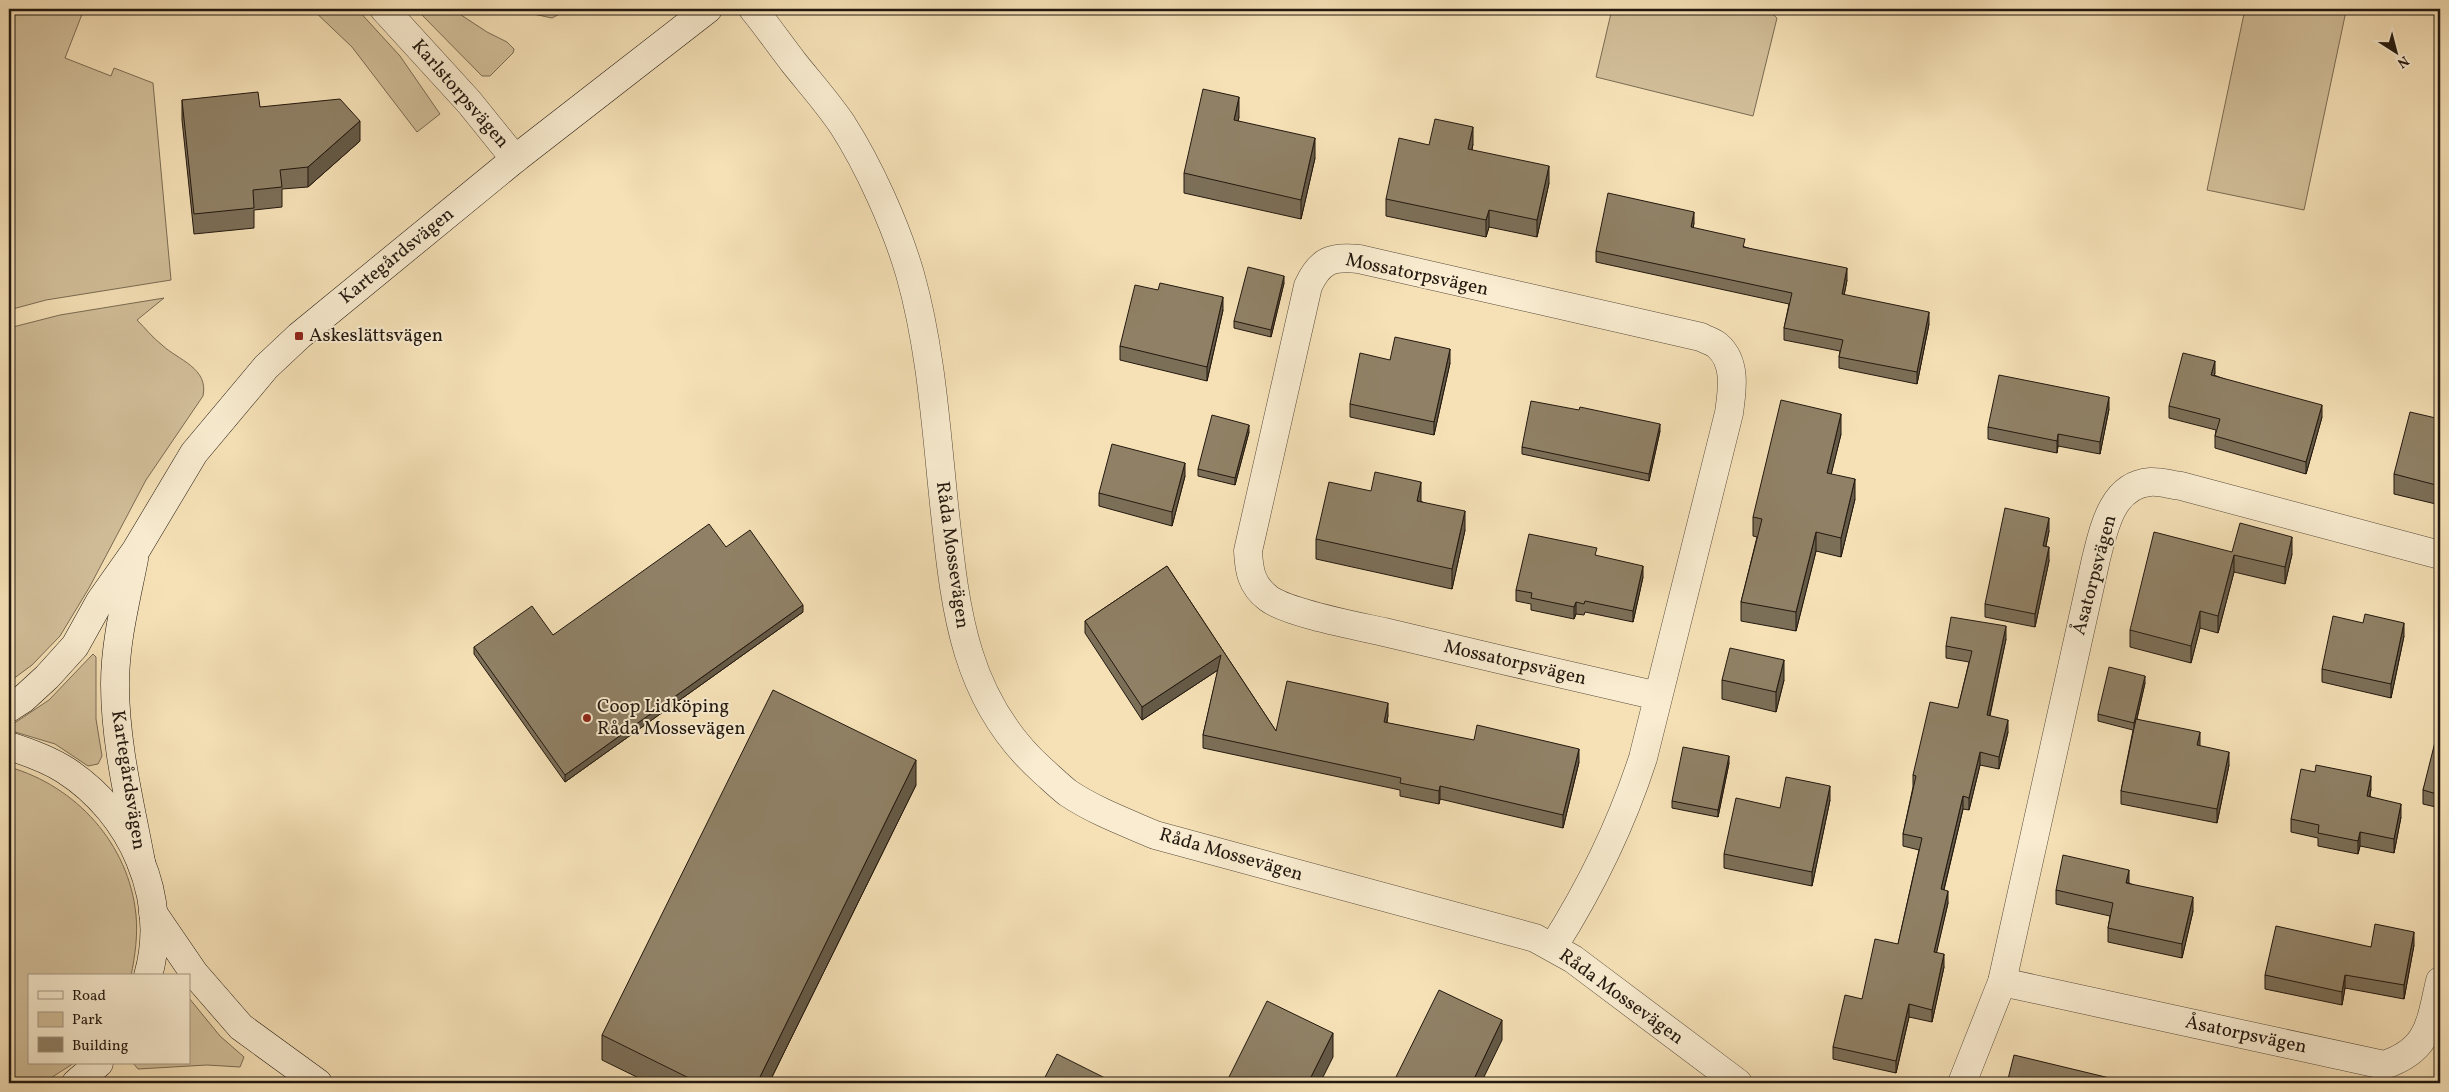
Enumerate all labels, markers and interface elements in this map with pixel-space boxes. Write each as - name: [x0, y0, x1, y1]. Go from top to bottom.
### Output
- north arrow: [2372, 28, 2422, 78]
- street label: Karlstorpsvägen: [405, 34, 515, 154]
- text: N: [2393, 51, 2412, 72]
- street label: Kartegårdsvägen: [334, 202, 460, 310]
- street label: Mossatorpsvägen: [1343, 247, 1491, 303]
- place label: Askeslättsvägen: [309, 323, 443, 349]
- marker: Askeslättsvägen: [293, 330, 305, 342]
- street label: Råda Mossevägen: [929, 480, 975, 630]
- street label: Åsatorpsvägen: [2066, 512, 2124, 638]
- street label: Mossatorpsvägen: [1441, 634, 1589, 692]
- place label: Coop Lidköping Råda Mossevägen: [597, 694, 746, 742]
- street label: Kartegårdsvägen: [104, 708, 152, 852]
- marker: Coop Lidköping Råda Mossevägen: [581, 712, 593, 724]
- street label: Råda Mossevägen: [1156, 822, 1306, 888]
- street label: Råda Mossevägen: [1553, 943, 1689, 1051]
- legend: [28, 974, 190, 1064]
- text: Road: [72, 986, 106, 1007]
- street label: Åsatorpsvägen: [2183, 1009, 2309, 1061]
- text: Park: [72, 1010, 103, 1031]
- text: Building: [72, 1036, 129, 1057]

